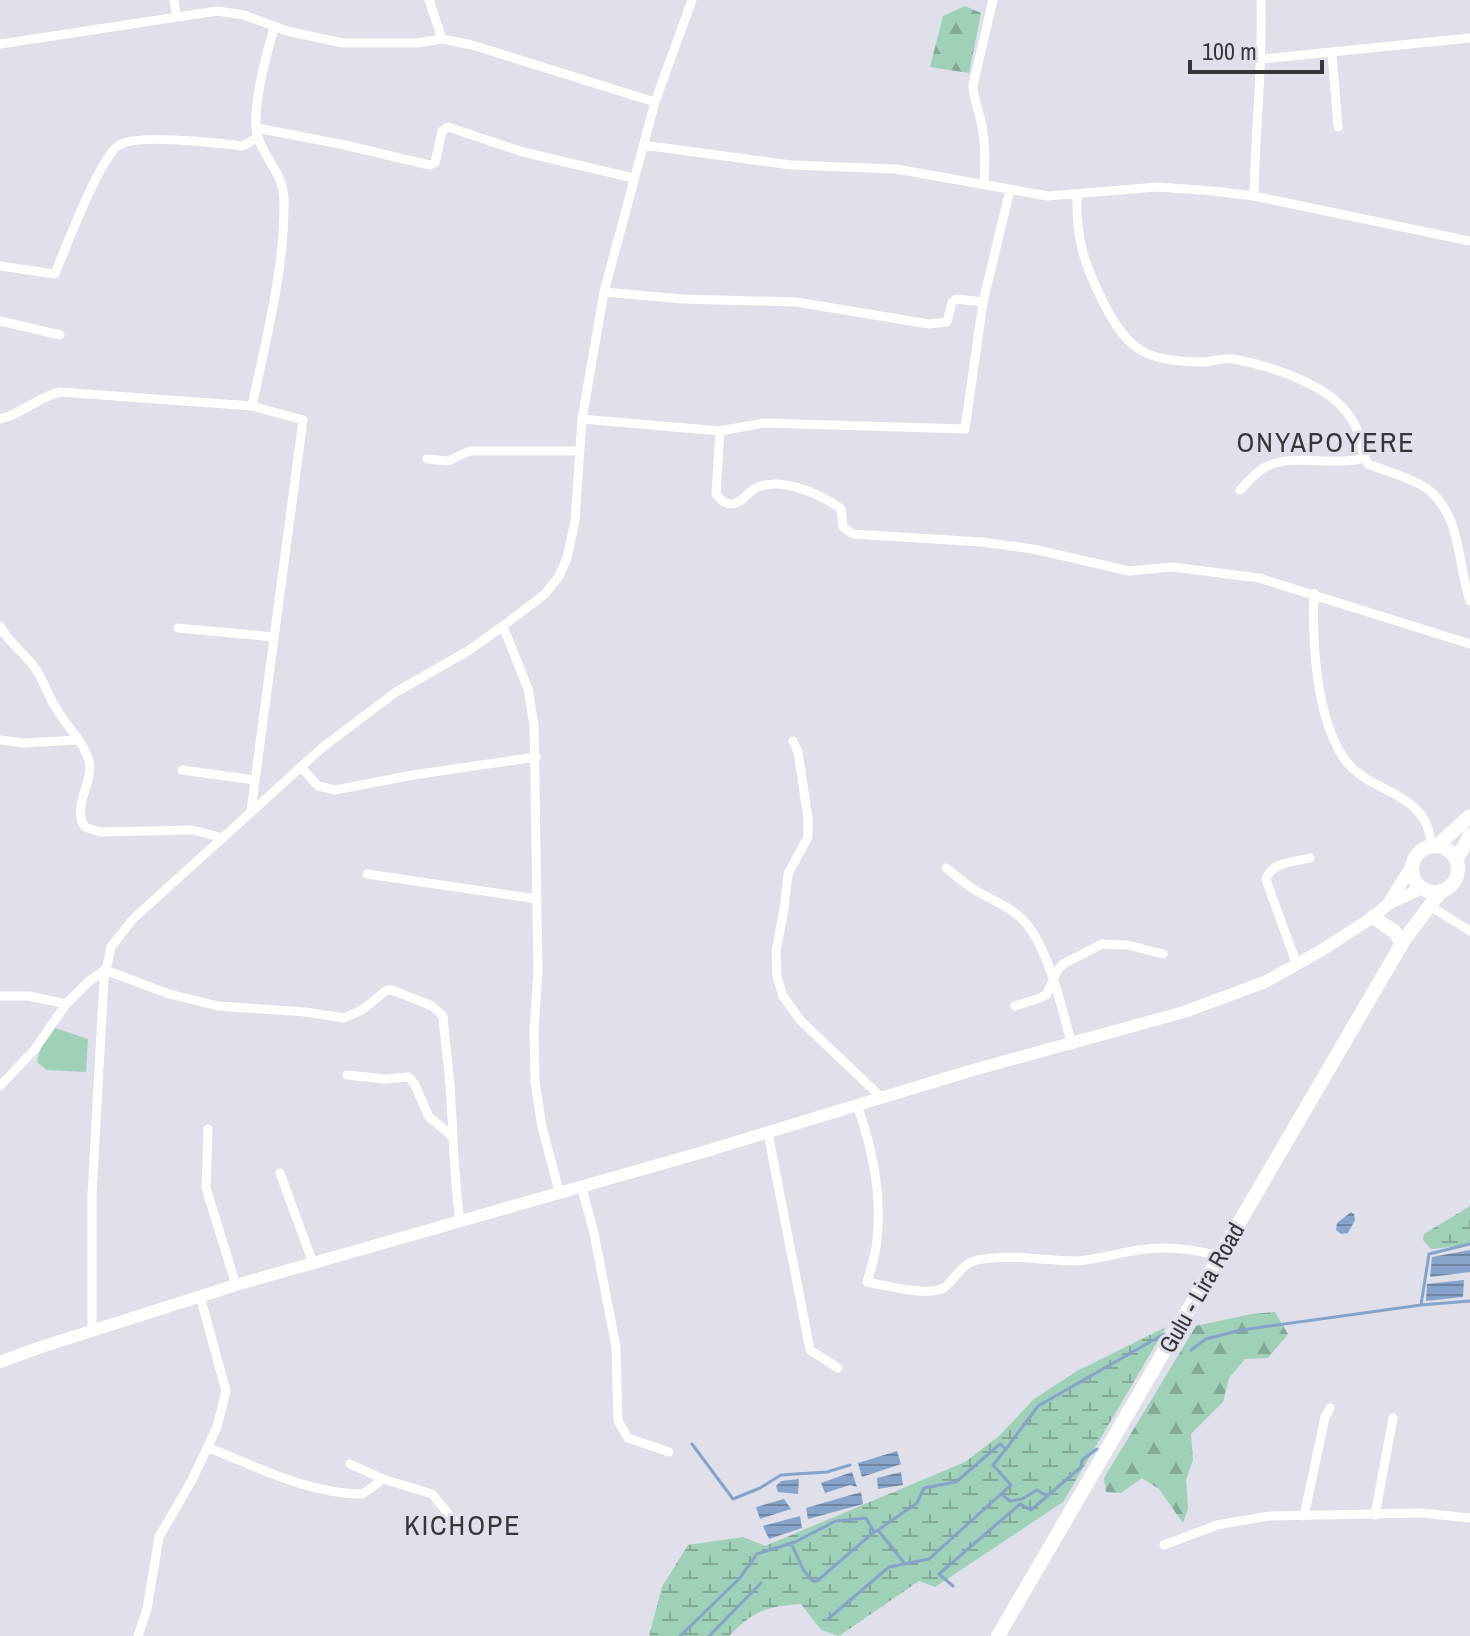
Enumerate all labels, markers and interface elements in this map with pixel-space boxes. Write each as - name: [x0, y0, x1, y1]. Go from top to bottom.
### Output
- scale bar: [1190, 24, 1322, 74]
- text: 100 m: [1202, 35, 1257, 67]
- district label: ONYAPOYERE: [1236, 423, 1416, 461]
- street label: Gulu - Lira Road: [1151, 1216, 1251, 1359]
- district label: KICHOPE: [404, 1506, 522, 1544]

